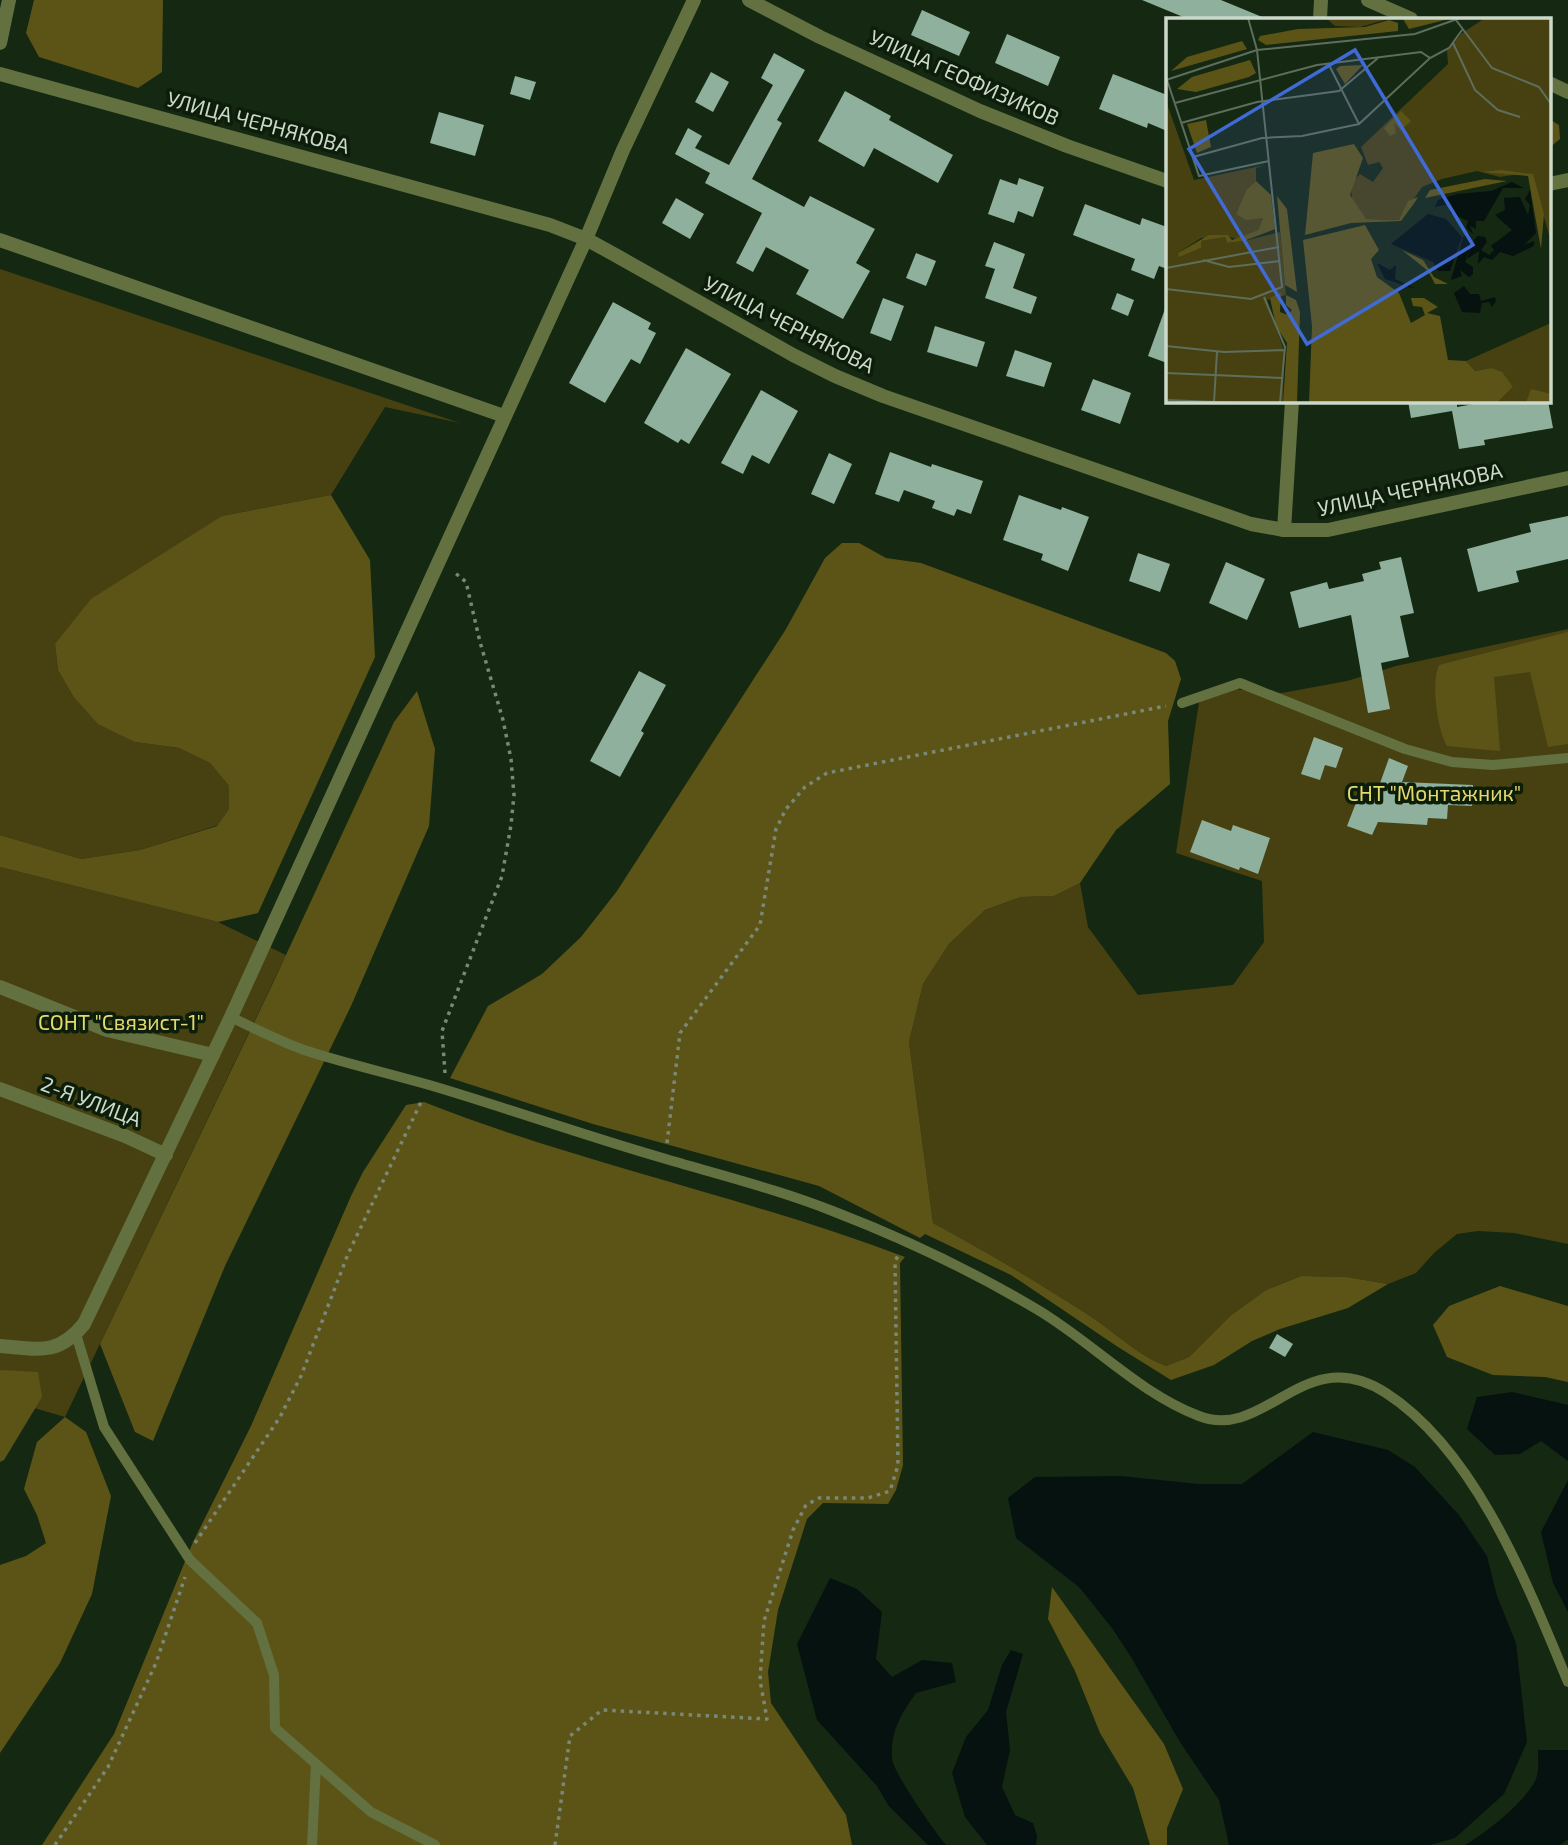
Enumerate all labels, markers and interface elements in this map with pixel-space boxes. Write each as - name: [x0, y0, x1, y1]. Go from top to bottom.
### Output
- inset map: [1166, 18, 1550, 402]
- street label: УЛИЦА ГЕОФИЗИКОВ: [866, 23, 1063, 130]
- street label: УЛИЦА ЧЕРНЯКОВА: [164, 85, 352, 158]
- street label: УЛИЦА ЧЕРНЯКОВА: [700, 270, 879, 377]
- street label: УЛИЦА ЧЕРНЯКОВА: [1315, 457, 1504, 520]
- park label: СНТ "Монтажник": [1347, 780, 1521, 805]
- park label: СОНТ "Связист-1": [38, 1009, 204, 1034]
- street label: 2-Я УЛИЦА: [38, 1070, 145, 1131]

